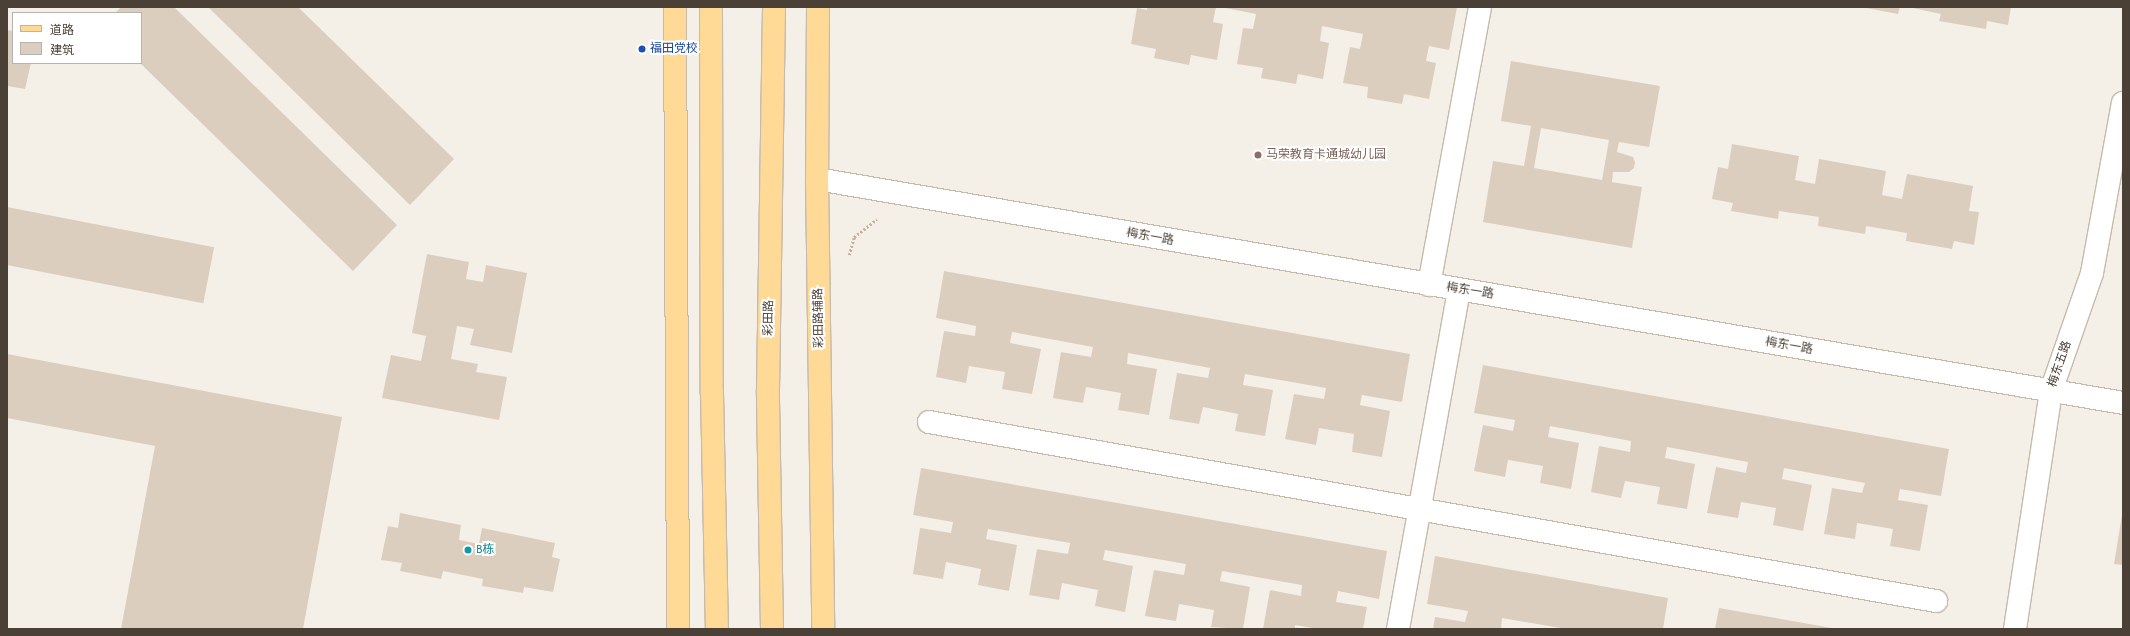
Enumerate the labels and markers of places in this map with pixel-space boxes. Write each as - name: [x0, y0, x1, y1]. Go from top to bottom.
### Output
- place label: 福田党校: [650, 42, 698, 56]
- marker: 福田党校: [637, 44, 647, 54]
- place label: 马荣教育卡通城幼儿园: [1266, 148, 1386, 162]
- marker: 马荣教育卡通城幼儿园: [1253, 150, 1263, 160]
- place label: B栋: [476, 543, 494, 557]
- marker: B栋: [463, 545, 473, 555]

